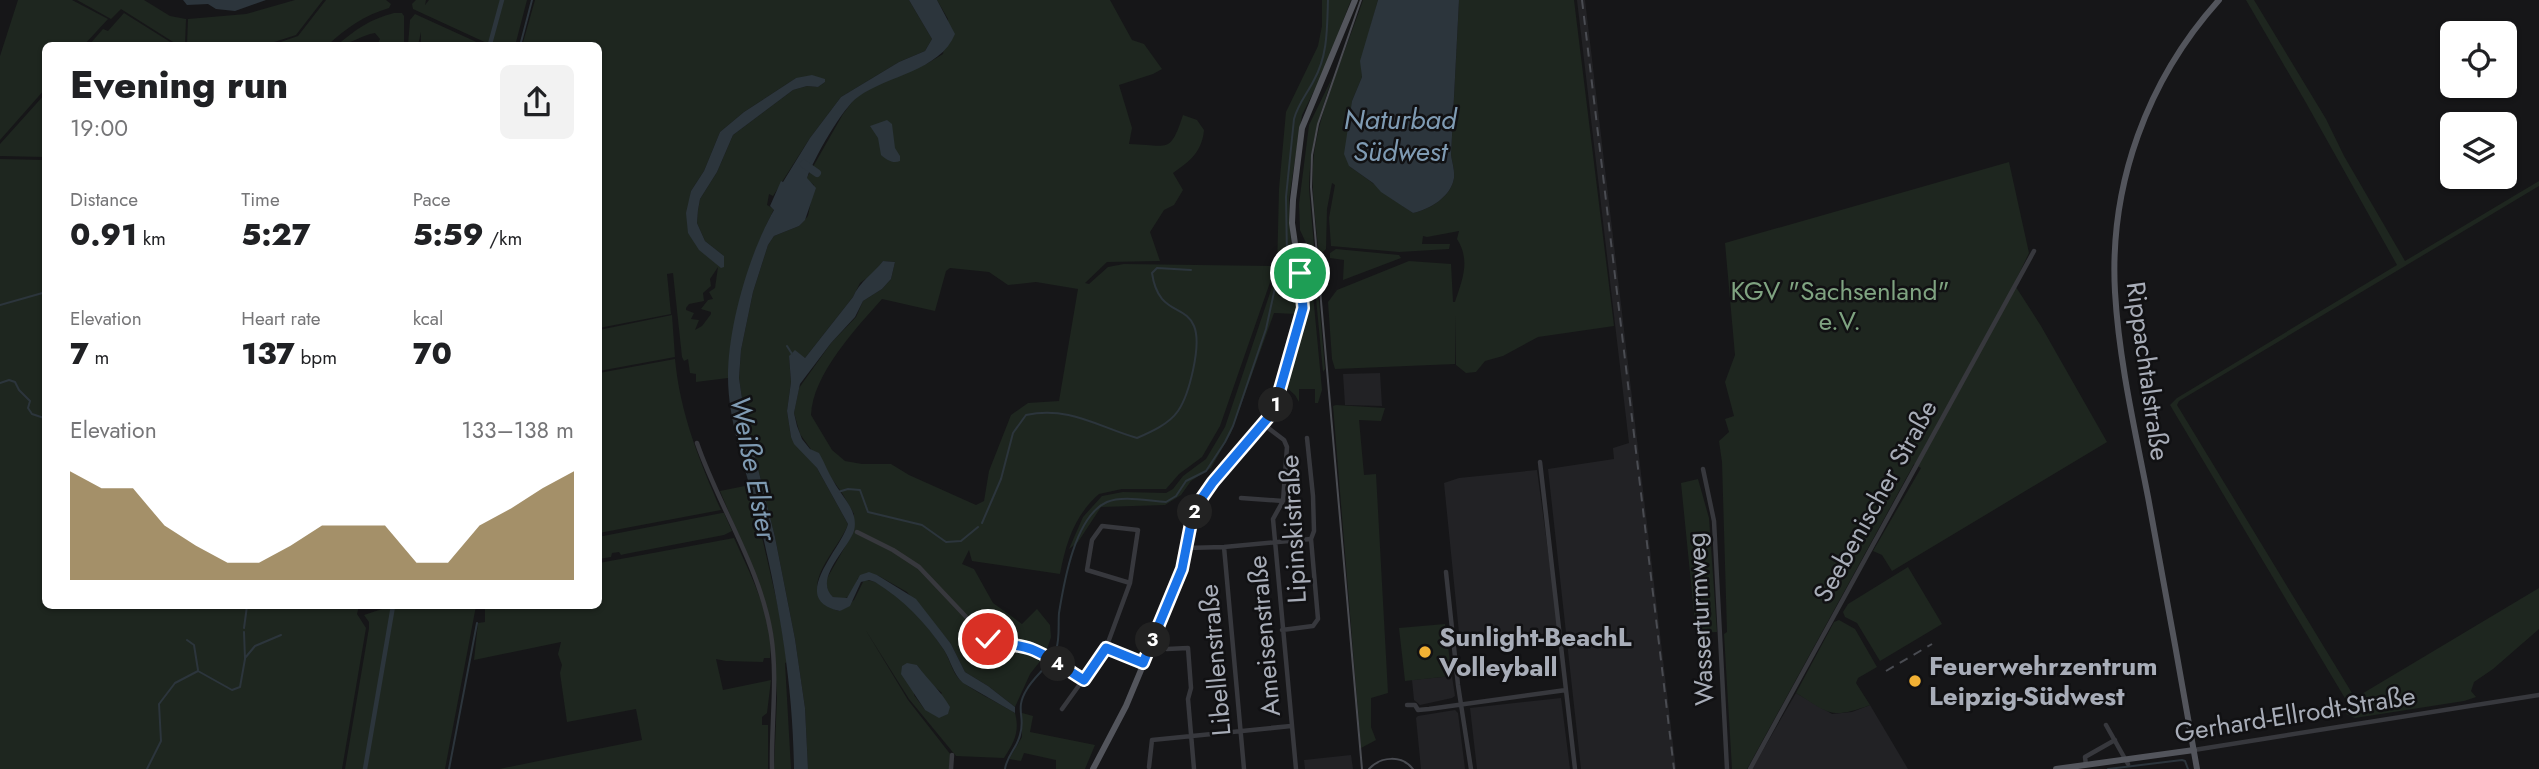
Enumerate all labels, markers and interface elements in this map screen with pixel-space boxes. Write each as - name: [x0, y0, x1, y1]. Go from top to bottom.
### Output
- map controls: [2440, 21, 2517, 189]
- button: locate: [2440, 21, 2517, 98]
- text: Evening run: [70, 57, 288, 112]
- button: share: [500, 65, 574, 139]
- water label: Naturbad Südwest: [1343, 99, 1458, 172]
- text: 19:00: [70, 111, 128, 145]
- button: layers: [2440, 112, 2517, 189]
- text: Distance: [70, 186, 138, 213]
- text: Time: [241, 186, 280, 213]
- text: Pace: [413, 186, 451, 213]
- text: 0.91: [70, 213, 137, 256]
- text: 5:27: [241, 213, 311, 256]
- text: 5:59: [413, 213, 484, 256]
- text: km: [137, 225, 166, 252]
- text: /km: [484, 225, 522, 252]
- pin: [1270, 243, 1330, 303]
- icon: arrive: [1281, 254, 1319, 292]
- park label: KGV "Sachsenland" e.V.: [1730, 272, 1950, 340]
- street label: Rippachtalstraße: [2117, 279, 2179, 463]
- text: Elevation: [70, 305, 142, 332]
- text: Heart rate: [241, 305, 321, 332]
- text: kcal: [413, 305, 443, 332]
- text: 7: [70, 332, 89, 375]
- text: 137: [241, 332, 295, 375]
- text: 70: [413, 332, 452, 375]
- text: m: [89, 344, 109, 371]
- text: bpm: [295, 344, 337, 371]
- pin: 1: [1258, 388, 1294, 422]
- text: 1: [1271, 391, 1280, 418]
- water label: Weiße Elster: [719, 393, 788, 545]
- street label: Seebenischer Straße: [1804, 393, 1946, 609]
- text: Elevation: [70, 413, 157, 447]
- text: 133–138 m: [461, 413, 574, 447]
- street label: Lipinskistraße: [1270, 454, 1316, 604]
- pin: 2: [1178, 494, 1212, 530]
- text: 2: [1188, 498, 1201, 525]
- street label: Wasserturmweg: [1676, 531, 1724, 707]
- street label: Ameisenstraße: [1238, 554, 1290, 718]
- street label: Libellenstraße: [1189, 583, 1241, 737]
- pin: [958, 609, 1018, 669]
- place label: Sunlight-BeachL Volleyball: [1438, 618, 1632, 686]
- icon: check: [969, 620, 1007, 658]
- pin: 3: [1136, 622, 1170, 658]
- text: 3: [1147, 626, 1158, 653]
- marker: Sunlight-BeachL Volleyball: [1417, 644, 1433, 660]
- pin: 4: [1040, 646, 1076, 682]
- place label: Feuerwehrzentrum Leipzig-Südwest: [1929, 647, 2158, 715]
- text: 4: [1051, 650, 1064, 677]
- marker: Feuerwehrzentrum Leipzig-Südwest: [1907, 673, 1923, 689]
- street label: Gerhard-Ellrodt-Straße: [2172, 676, 2418, 752]

